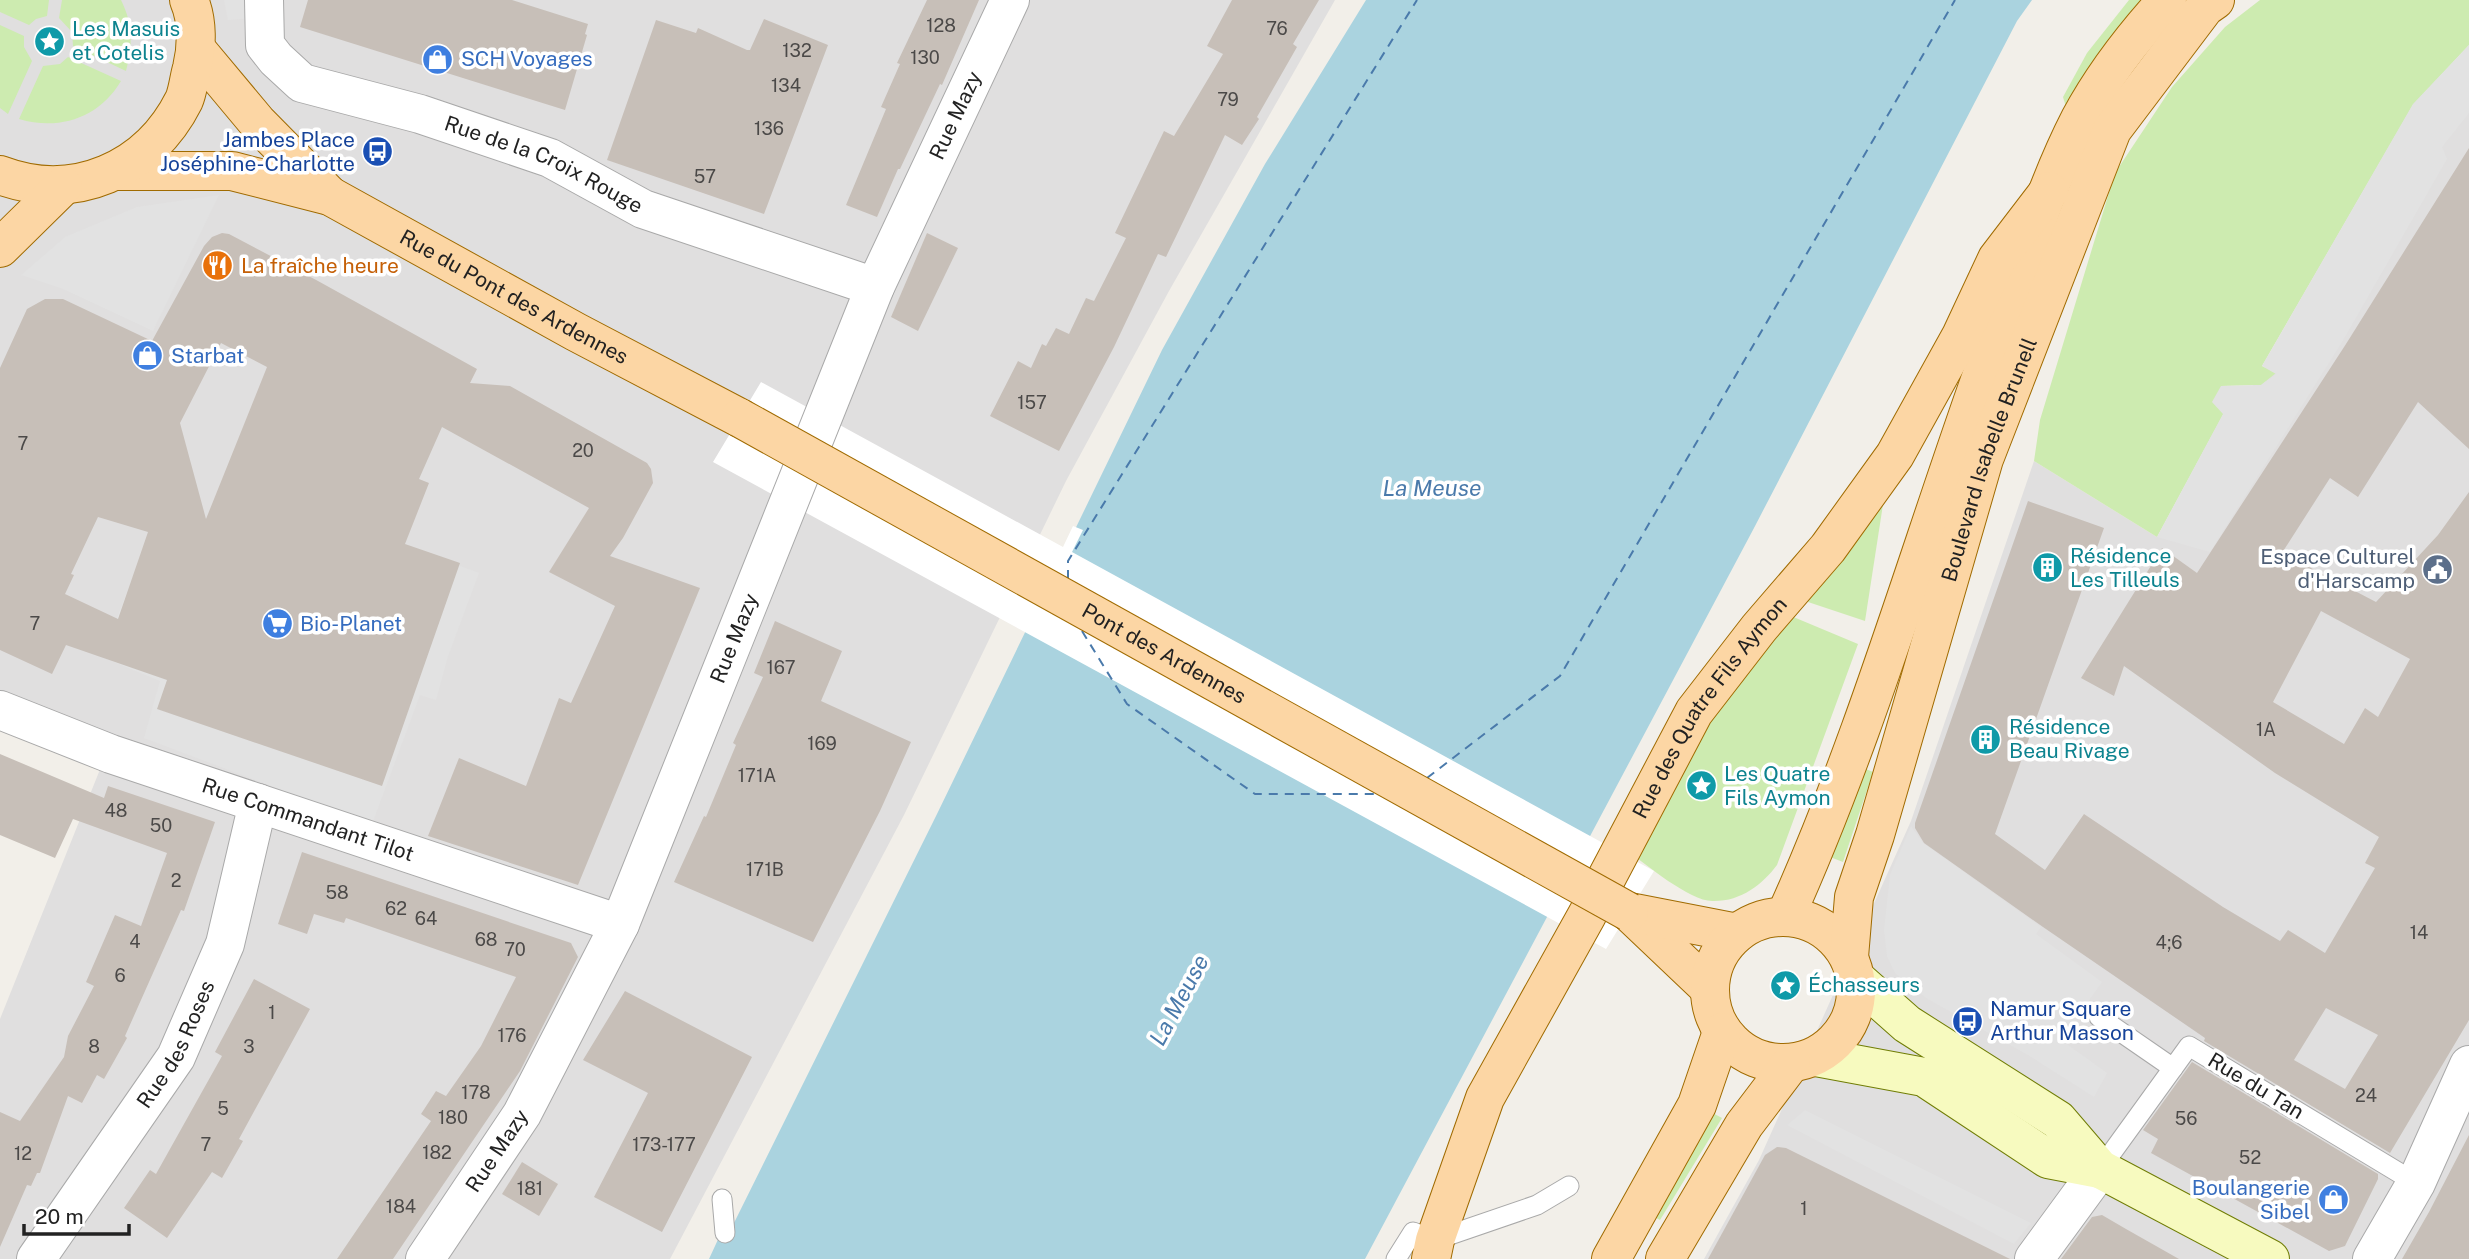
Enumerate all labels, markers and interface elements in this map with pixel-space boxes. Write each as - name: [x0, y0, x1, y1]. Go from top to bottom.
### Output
- house number: 128: [926, 15, 956, 36]
- place label: Les Masuis et Cotelis: [72, 16, 180, 65]
- house number: 76: [1266, 18, 1288, 39]
- place icon: Les Masuis et Cotelis: [32, 24, 66, 58]
- house number: 132: [782, 40, 812, 61]
- shop icon: SCH Voyages: [421, 42, 455, 76]
- place label: SCH Voyages: [461, 46, 593, 71]
- house number: 130: [910, 47, 940, 68]
- street label: Rue Mazy: [924, 67, 987, 163]
- house number: 134: [771, 75, 801, 96]
- house number: 79: [1217, 89, 1239, 110]
- street label: Rue de la Croix Rouge: [441, 110, 647, 218]
- house number: 136: [754, 118, 784, 139]
- place label: Jambes Place Joséphine-Charlotte: [160, 127, 355, 176]
- bus stop icon: Jambes Place Joséphine-Charlotte: [361, 135, 395, 169]
- house number: 57: [694, 166, 716, 187]
- street label: Rue du Pont des Ardennes: [396, 224, 633, 369]
- restaurant icon: La fraîche heure: [201, 249, 235, 283]
- place label: La fraîche heure: [241, 253, 399, 278]
- street label: Boulevard Isabelle Brunell: [1936, 334, 2042, 585]
- shop icon: Starbat: [131, 339, 165, 373]
- place label: Starbat: [171, 343, 244, 368]
- house number: 157: [1017, 392, 1047, 413]
- house number: 7: [18, 433, 28, 454]
- house number: 20: [572, 440, 594, 461]
- water label: La Meuse: [1383, 474, 1481, 501]
- place label: Résidence Les Tilleuls: [2070, 543, 2180, 592]
- place label: Espace Culturel d'Harscamp: [2260, 544, 2415, 593]
- building icon: Résidence Les Tilleuls: [2030, 551, 2064, 585]
- public building icon: Espace Culturel d'Harscamp: [2421, 552, 2455, 586]
- street label: Rue Mazy: [705, 590, 763, 687]
- street label: Rue des Quatre Fils Aymon: [1627, 592, 1792, 823]
- street label: Pont des Ardennes: [1078, 598, 1251, 709]
- supermarket icon: Bio-Planet: [260, 607, 294, 641]
- place label: Bio-Planet: [300, 611, 402, 636]
- house number: 7: [30, 613, 40, 634]
- house number: 167: [766, 657, 796, 678]
- place label: Résidence Beau Rivage: [2009, 714, 2130, 763]
- house number: 1A: [2256, 719, 2276, 740]
- building icon: Résidence Beau Rivage: [1969, 722, 2003, 756]
- house number: 169: [807, 733, 837, 754]
- place label: Les Quatre Fils Aymon: [1724, 761, 1831, 810]
- house number: 171A: [738, 765, 777, 786]
- place icon: Les Quatre Fils Aymon: [1684, 769, 1718, 803]
- street label: Rue Commandant Tilot: [199, 772, 417, 866]
- house number: 48: [105, 800, 127, 821]
- house number: 50: [150, 815, 172, 836]
- house number: 171B: [746, 859, 784, 880]
- house number: 2: [171, 870, 181, 891]
- house number: 58: [325, 882, 349, 903]
- house number: 62: [385, 898, 407, 919]
- house number: 64: [415, 908, 437, 929]
- house number: 14: [2410, 922, 2428, 943]
- house number: 68: [475, 929, 497, 950]
- house number: 4: [129, 931, 141, 952]
- house number: 4;6: [2156, 932, 2182, 953]
- house number: 70: [504, 939, 526, 960]
- water label: La Meuse: [1143, 950, 1214, 1050]
- house number: 6: [114, 965, 126, 986]
- place icon: Échasseurs: [1768, 968, 1802, 1002]
- place label: Échasseurs: [1808, 972, 1920, 997]
- street label: Rue des Roses: [131, 977, 220, 1113]
- place label: Namur Square Arthur Masson: [1990, 996, 2134, 1045]
- house number: 1: [268, 1002, 276, 1023]
- bus stop icon: Namur Square Arthur Masson: [1950, 1004, 1984, 1038]
- house number: 176: [498, 1025, 527, 1046]
- house number: 8: [88, 1036, 100, 1057]
- house number: 3: [243, 1036, 255, 1057]
- street label: Rue du Tan: [2204, 1047, 2309, 1124]
- house number: 178: [461, 1082, 491, 1103]
- house number: 24: [2355, 1085, 2377, 1106]
- house number: 5: [217, 1098, 229, 1119]
- street label: Rue Mazy: [460, 1104, 534, 1197]
- house number: 180: [438, 1107, 468, 1128]
- house number: 56: [2175, 1108, 2197, 1129]
- house number: 7: [201, 1134, 211, 1155]
- house number: 173-177: [632, 1134, 696, 1155]
- house number: 182: [422, 1142, 452, 1163]
- house number: 12: [14, 1143, 32, 1164]
- house number: 52: [2239, 1147, 2261, 1168]
- place label: Boulangerie Sibel: [2192, 1175, 2310, 1224]
- house number: 181: [517, 1178, 543, 1199]
- shop icon: Boulangerie Sibel: [2316, 1183, 2350, 1217]
- scale bar: [24, 1192, 130, 1236]
- house number: 184: [386, 1196, 416, 1217]
- house number: 1: [1800, 1198, 1808, 1219]
- text: 20 m: [35, 1204, 84, 1229]

